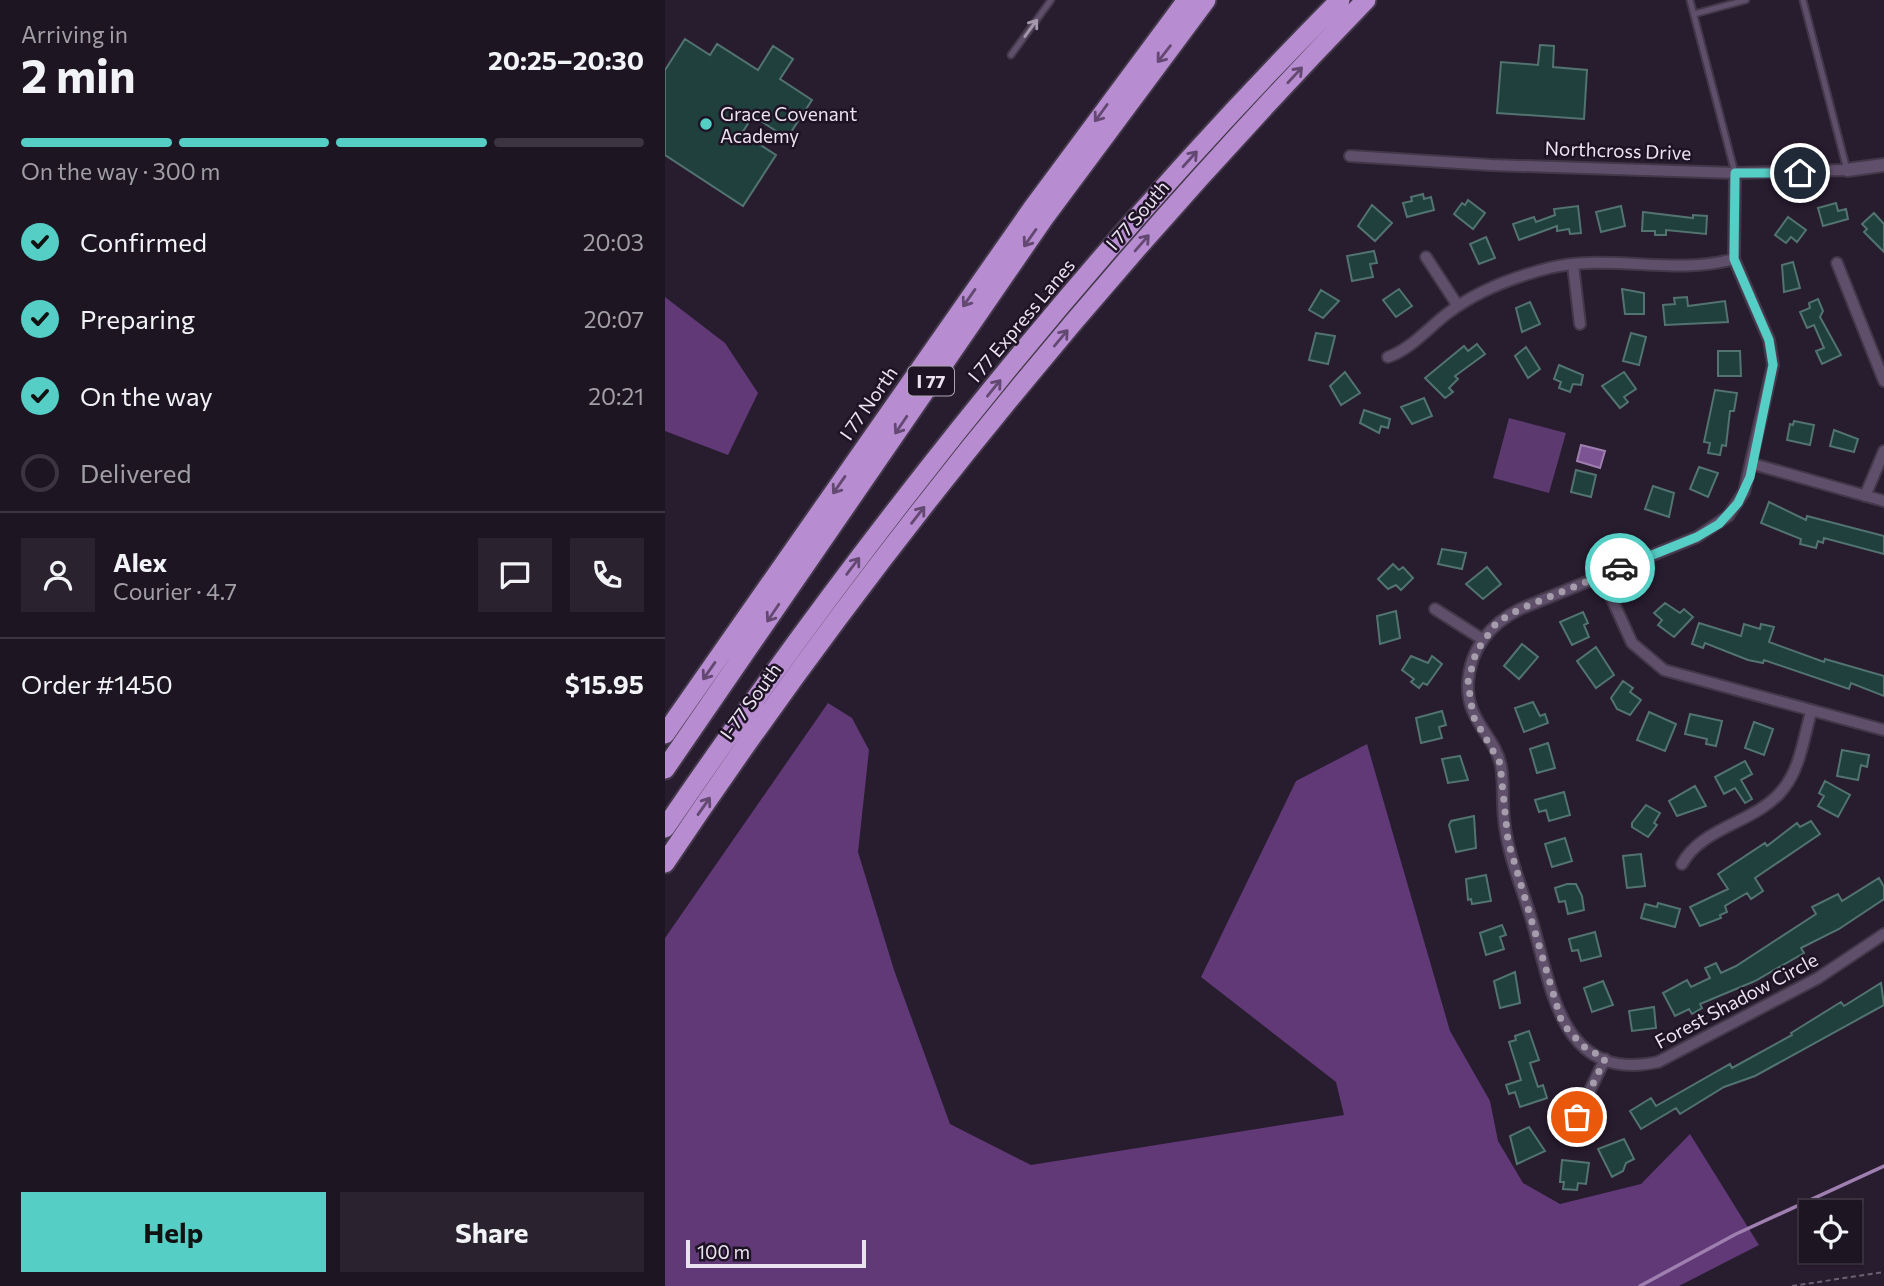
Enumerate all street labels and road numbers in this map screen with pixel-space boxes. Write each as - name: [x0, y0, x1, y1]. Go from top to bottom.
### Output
- street label: Northcross Drive: [1544, 136, 1692, 164]
- street label: I 77 South: [1101, 176, 1173, 254]
- street label: I 77 Express Lanes: [963, 254, 1079, 386]
- street label: I 77 North: [834, 362, 902, 444]
- road number: I 77: [908, 366, 954, 396]
- street label: I-77 South: [715, 658, 785, 744]
- street label: Forest Shadow Circle: [1651, 947, 1821, 1053]

